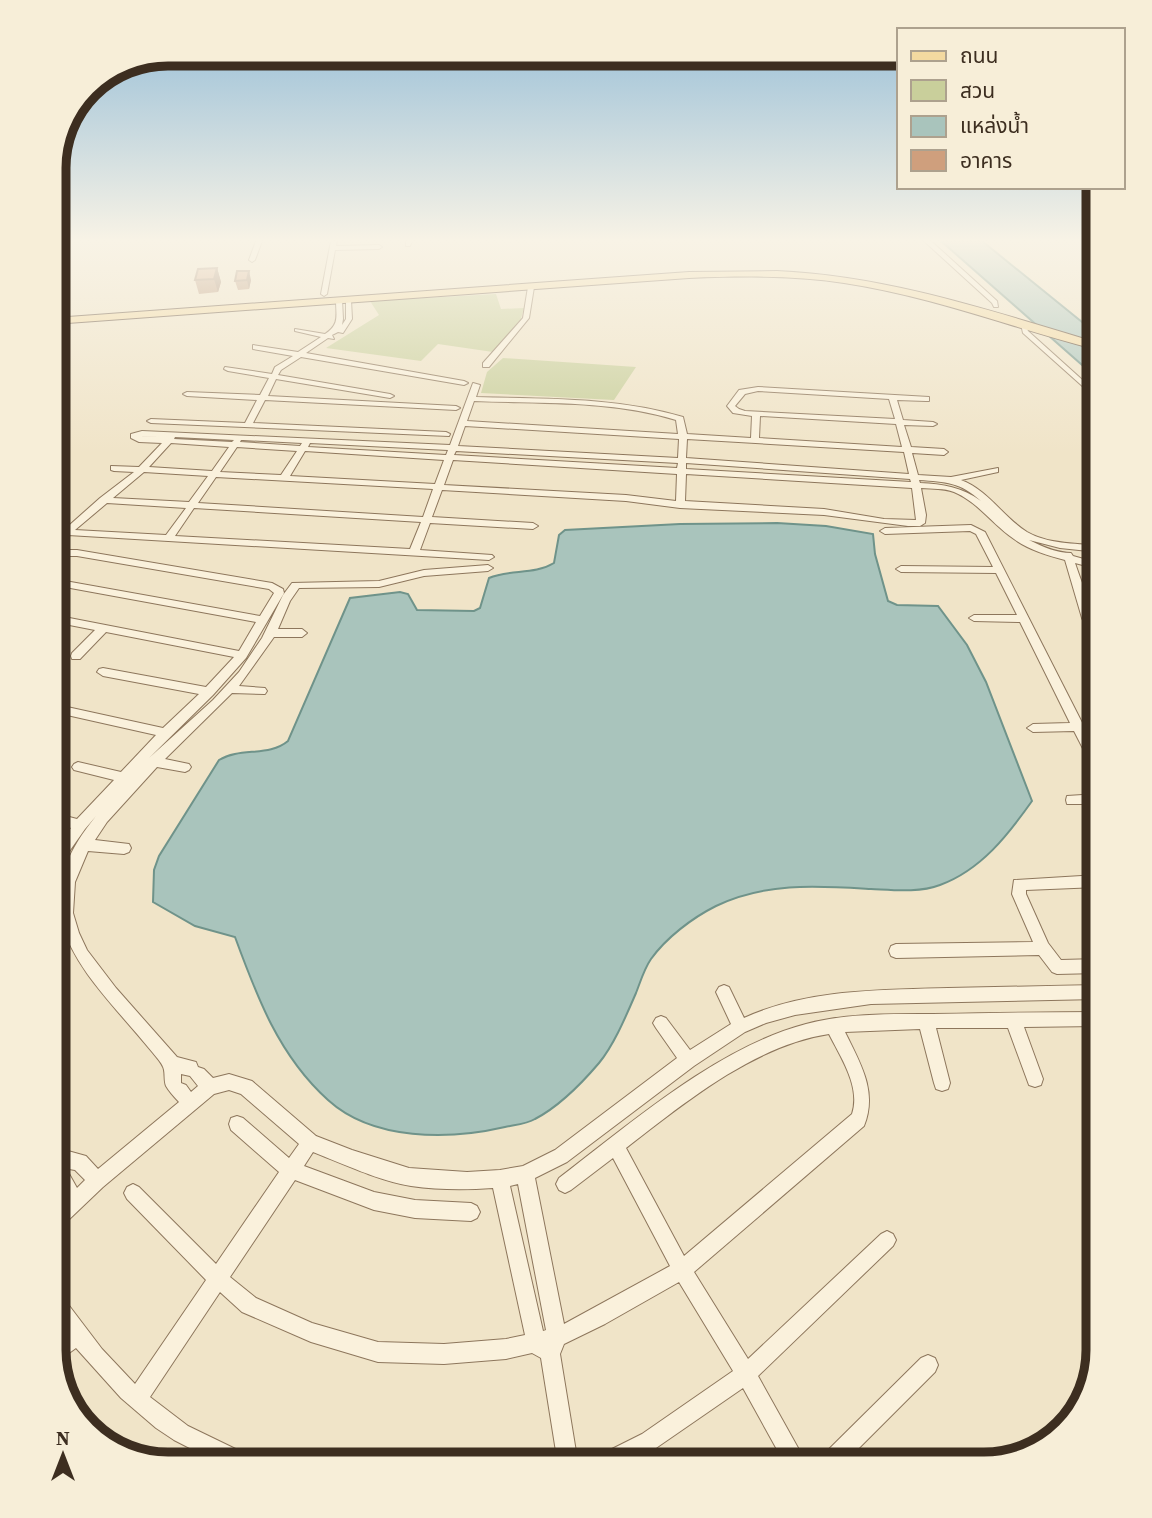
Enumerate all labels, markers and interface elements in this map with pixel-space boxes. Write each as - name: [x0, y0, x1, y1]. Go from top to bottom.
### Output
- legend: [897, 28, 1124, 189]
- text: ถนน: [960, 41, 998, 70]
- text: สวน: [960, 76, 995, 105]
- text: แหล่งน้ำ: [960, 111, 1029, 140]
- text: อาคาร: [960, 146, 1012, 175]
- north arrow: [28, 1420, 98, 1490]
- text: N: [56, 1425, 70, 1451]

